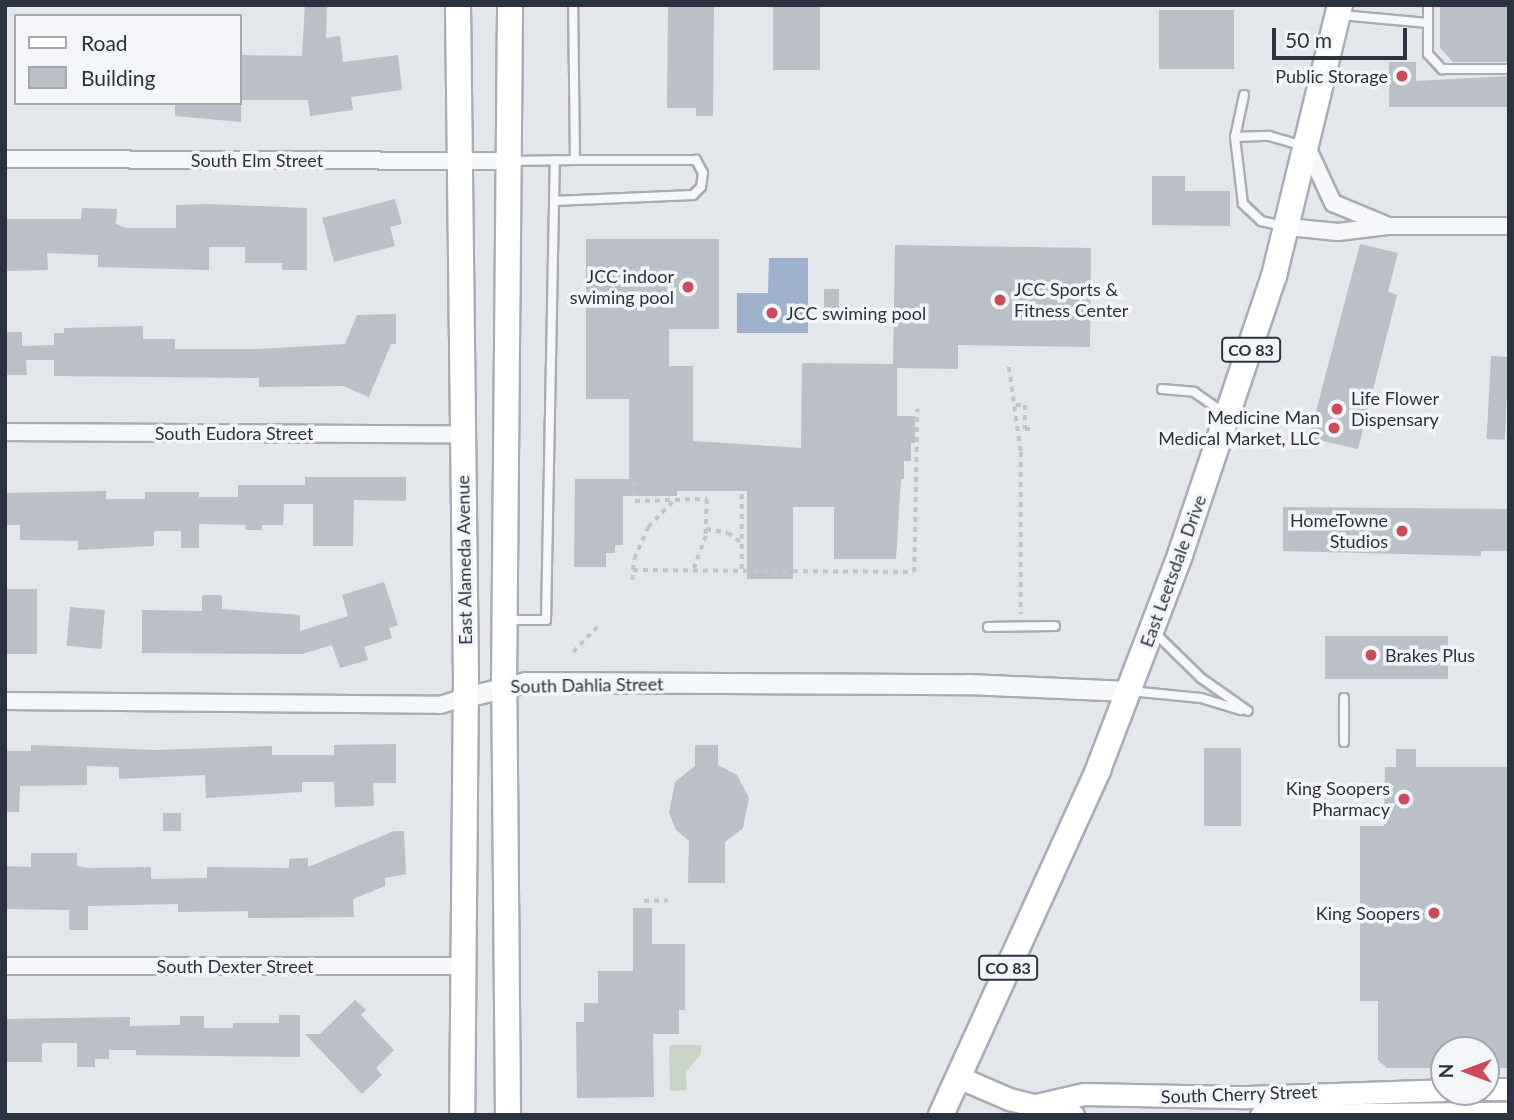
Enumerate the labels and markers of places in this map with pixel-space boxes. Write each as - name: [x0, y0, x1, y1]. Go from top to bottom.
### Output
- place label: Public Storage: [1275, 65, 1388, 87]
- marker: Public Storage: [1394, 68, 1410, 84]
- place label: JCC indoor swiming pool: [570, 266, 674, 308]
- marker: JCC indoor swiming pool: [680, 279, 696, 295]
- place label: JCC Sports & Fitness Center: [1014, 279, 1128, 322]
- marker: JCC Sports & Fitness Center: [992, 292, 1008, 308]
- place label: JCC swiming pool: [786, 302, 926, 324]
- marker: JCC swiming pool: [764, 305, 780, 321]
- place label: Life Flower Dispensary: [1351, 388, 1439, 430]
- marker: Life Flower Dispensary: [1329, 401, 1345, 417]
- place label: Medicine Man Medical Market, LLC: [1158, 407, 1320, 450]
- marker: Medicine Man Medical Market, LLC: [1326, 420, 1342, 436]
- place label: HomeTowne Studios: [1290, 510, 1388, 552]
- marker: HomeTowne Studios: [1394, 523, 1410, 539]
- place label: Brakes Plus: [1385, 644, 1475, 666]
- marker: Brakes Plus: [1363, 647, 1379, 663]
- place label: King Soopers Pharmacy: [1286, 778, 1390, 820]
- marker: King Soopers Pharmacy: [1396, 791, 1412, 807]
- place label: King Soopers: [1316, 902, 1420, 924]
- marker: King Soopers: [1426, 905, 1442, 921]

